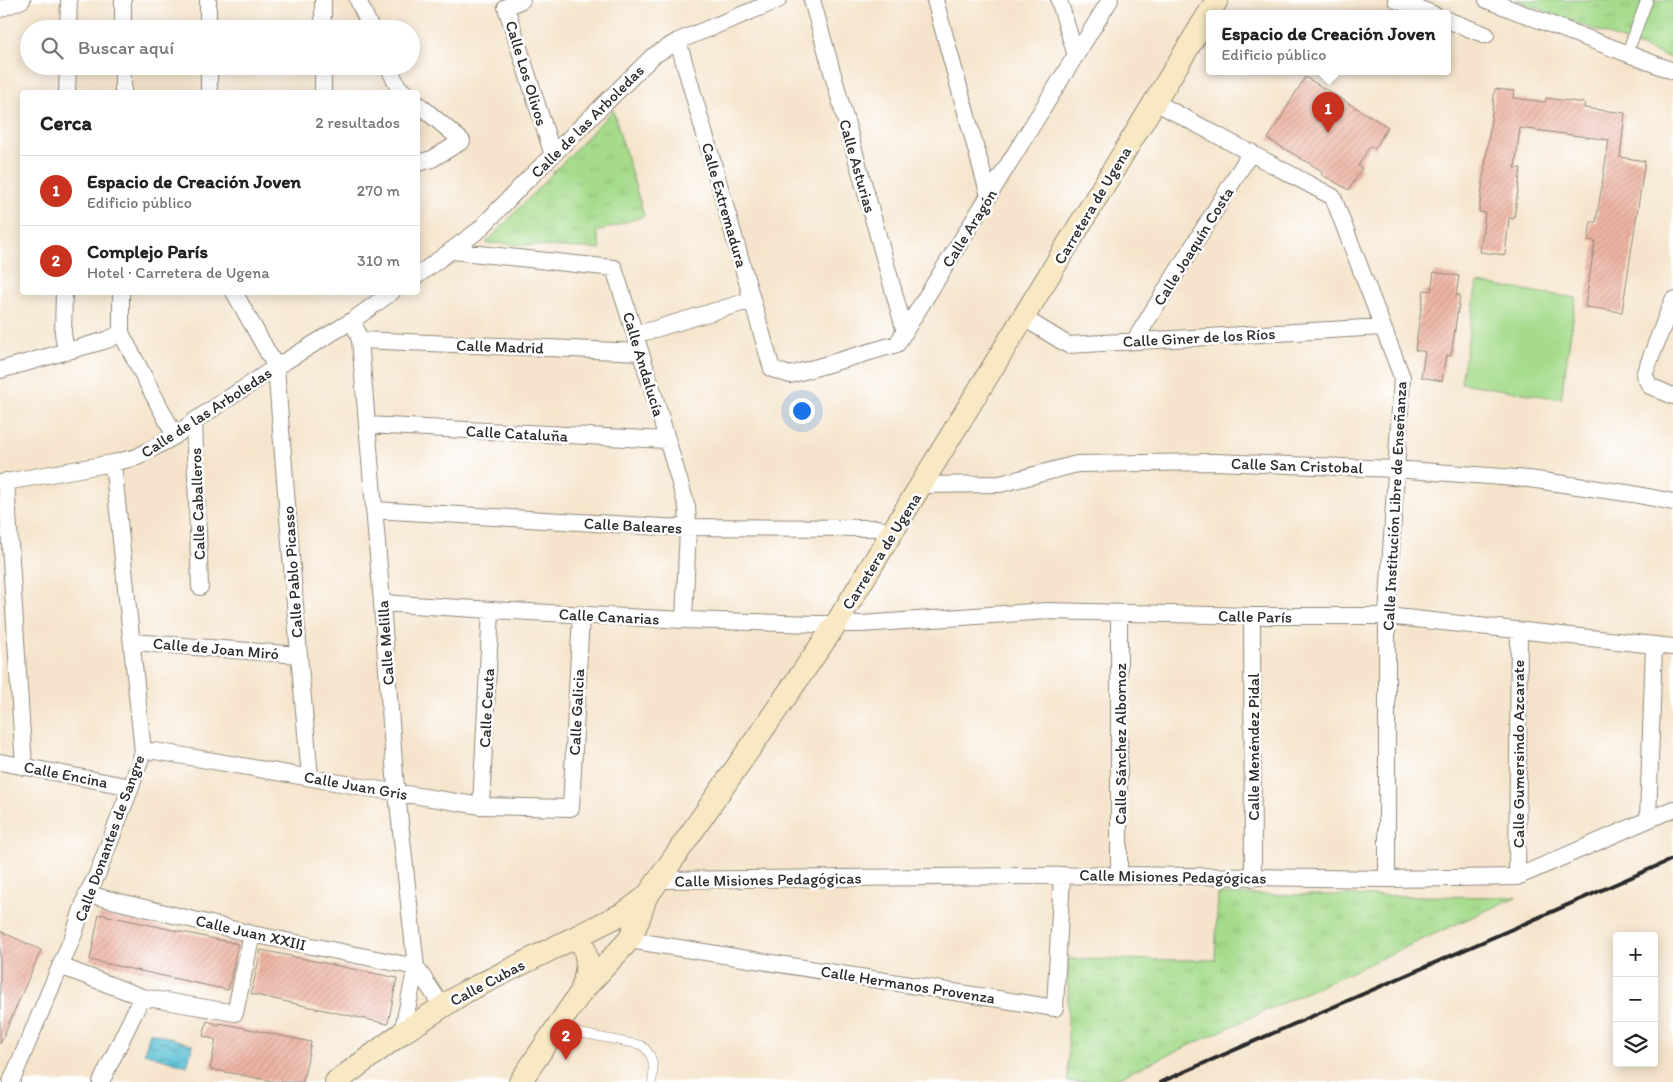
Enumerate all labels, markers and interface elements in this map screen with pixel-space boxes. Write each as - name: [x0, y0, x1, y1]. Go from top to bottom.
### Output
- popup: [1206, 10, 1451, 75]
- street label: Calle Los Olivos: [502, 18, 552, 128]
- search box: [20, 20, 420, 75]
- text: Espacio de Creación Joven: [1221, 22, 1436, 45]
- icon: search: [38, 34, 66, 62]
- text: Buscar aquí: [78, 36, 174, 59]
- text: Edificio público: [1221, 45, 1326, 64]
- street label: Calle de las Arboledas: [527, 61, 648, 182]
- pin: 1: [1312, 92, 1344, 133]
- text: Cerca: [40, 110, 92, 135]
- text: 2 resultados: [315, 113, 400, 132]
- street label: Calle Asturias: [835, 117, 880, 215]
- street label: Calle Extremadura: [698, 140, 752, 270]
- street label: Carretera de Ugena: [1050, 142, 1135, 268]
- text: Espacio de Creación Joven: [87, 170, 301, 193]
- text: 1: [52, 181, 60, 200]
- text: 270 m: [357, 181, 400, 200]
- street label: Calle Joaquín Costa: [1149, 183, 1238, 309]
- street label: Calle Aragón: [938, 185, 1001, 271]
- text: Edificio público: [87, 193, 192, 212]
- text: Complejo París: [87, 240, 208, 263]
- text: 2: [52, 251, 60, 270]
- text: 310 m: [357, 251, 400, 270]
- text: Hotel · Carretera de Ugena: [87, 263, 270, 282]
- street label: Calle Andalucía: [619, 310, 668, 419]
- street label: Calle Giner de los Ríos: [1122, 324, 1276, 351]
- street label: Calle Madrid: [456, 335, 545, 358]
- street label: Calle de las Arboledas: [137, 363, 275, 462]
- street label: Calle Institución Libre de Enseñanza: [1378, 381, 1411, 631]
- your location: [789, 398, 815, 424]
- street label: Calle Cataluña: [465, 421, 569, 446]
- street label: Calle Caballeros: [186, 447, 209, 560]
- street label: Calle San Cristobal: [1231, 454, 1364, 477]
- street label: Carretera de Ugena: [838, 489, 925, 613]
- street label: Calle Pablo Picasso: [278, 505, 307, 639]
- street label: Calle Baleares: [583, 513, 683, 538]
- street label: Calle Melilla: [373, 600, 398, 686]
- street label: Calle Canarias: [558, 604, 660, 629]
- street label: Calle París: [1218, 606, 1292, 627]
- street label: Calle de Joan Miró: [152, 634, 280, 663]
- street label: Calle Gumersindo Azcarate: [1509, 660, 1528, 848]
- street label: Calle Sánchez Albornoz: [1111, 662, 1130, 825]
- street label: Calle Ceuta: [475, 668, 498, 748]
- street label: Calle Galicia: [565, 668, 588, 756]
- street label: Calle Menéndez Pidal: [1244, 673, 1263, 821]
- street label: Calle Donantes de Sangre: [70, 752, 149, 924]
- street label: Calle Encina: [22, 757, 110, 792]
- street label: Calle Juan Gris: [303, 767, 409, 804]
- street label: Calle Misiones Pedagógicas: [1079, 865, 1267, 888]
- street label: Calle Misiones Pedagógicas: [674, 868, 862, 891]
- street label: Calle Juan XXIII: [194, 911, 308, 954]
- map controls: [1613, 932, 1658, 1067]
- button: +: [1613, 932, 1658, 977]
- street label: Calle Cubas: [447, 955, 528, 1010]
- street label: Calle Hermanos Provenza: [819, 961, 997, 1008]
- button: −: [1613, 977, 1658, 1022]
- pin: 2: [550, 1019, 582, 1060]
- button: layers: [1613, 1022, 1658, 1067]

